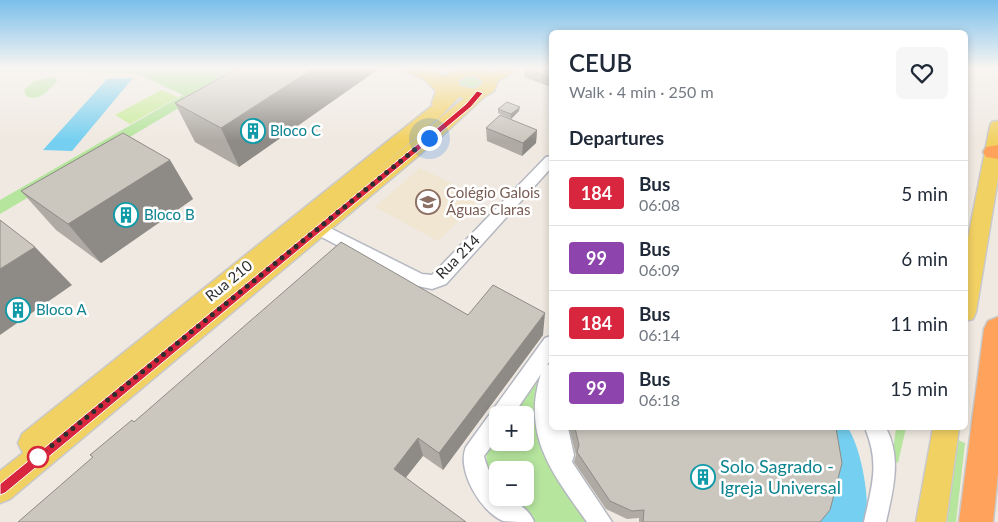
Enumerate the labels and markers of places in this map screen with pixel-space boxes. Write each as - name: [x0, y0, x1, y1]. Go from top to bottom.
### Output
- building icon: Bloco C: [240, 118, 266, 144]
- place label: Bloco C: [270, 121, 321, 139]
- place label: Colégio Galois Águas Claras: [446, 183, 540, 218]
- school or university icon: Colégio Galois Águas Claras: [415, 189, 441, 215]
- building icon: Bloco B: [113, 202, 139, 228]
- place label: Bloco B: [144, 205, 195, 223]
- building icon: Bloco A: [5, 297, 31, 323]
- place label: Bloco A: [36, 300, 87, 318]
- unlabelled marker: [27, 446, 49, 468]
- place label: Solo Sagrado - Igreja Universal: [720, 455, 841, 498]
- building icon: Solo Sagrado - Igreja Universal: [690, 464, 716, 490]

